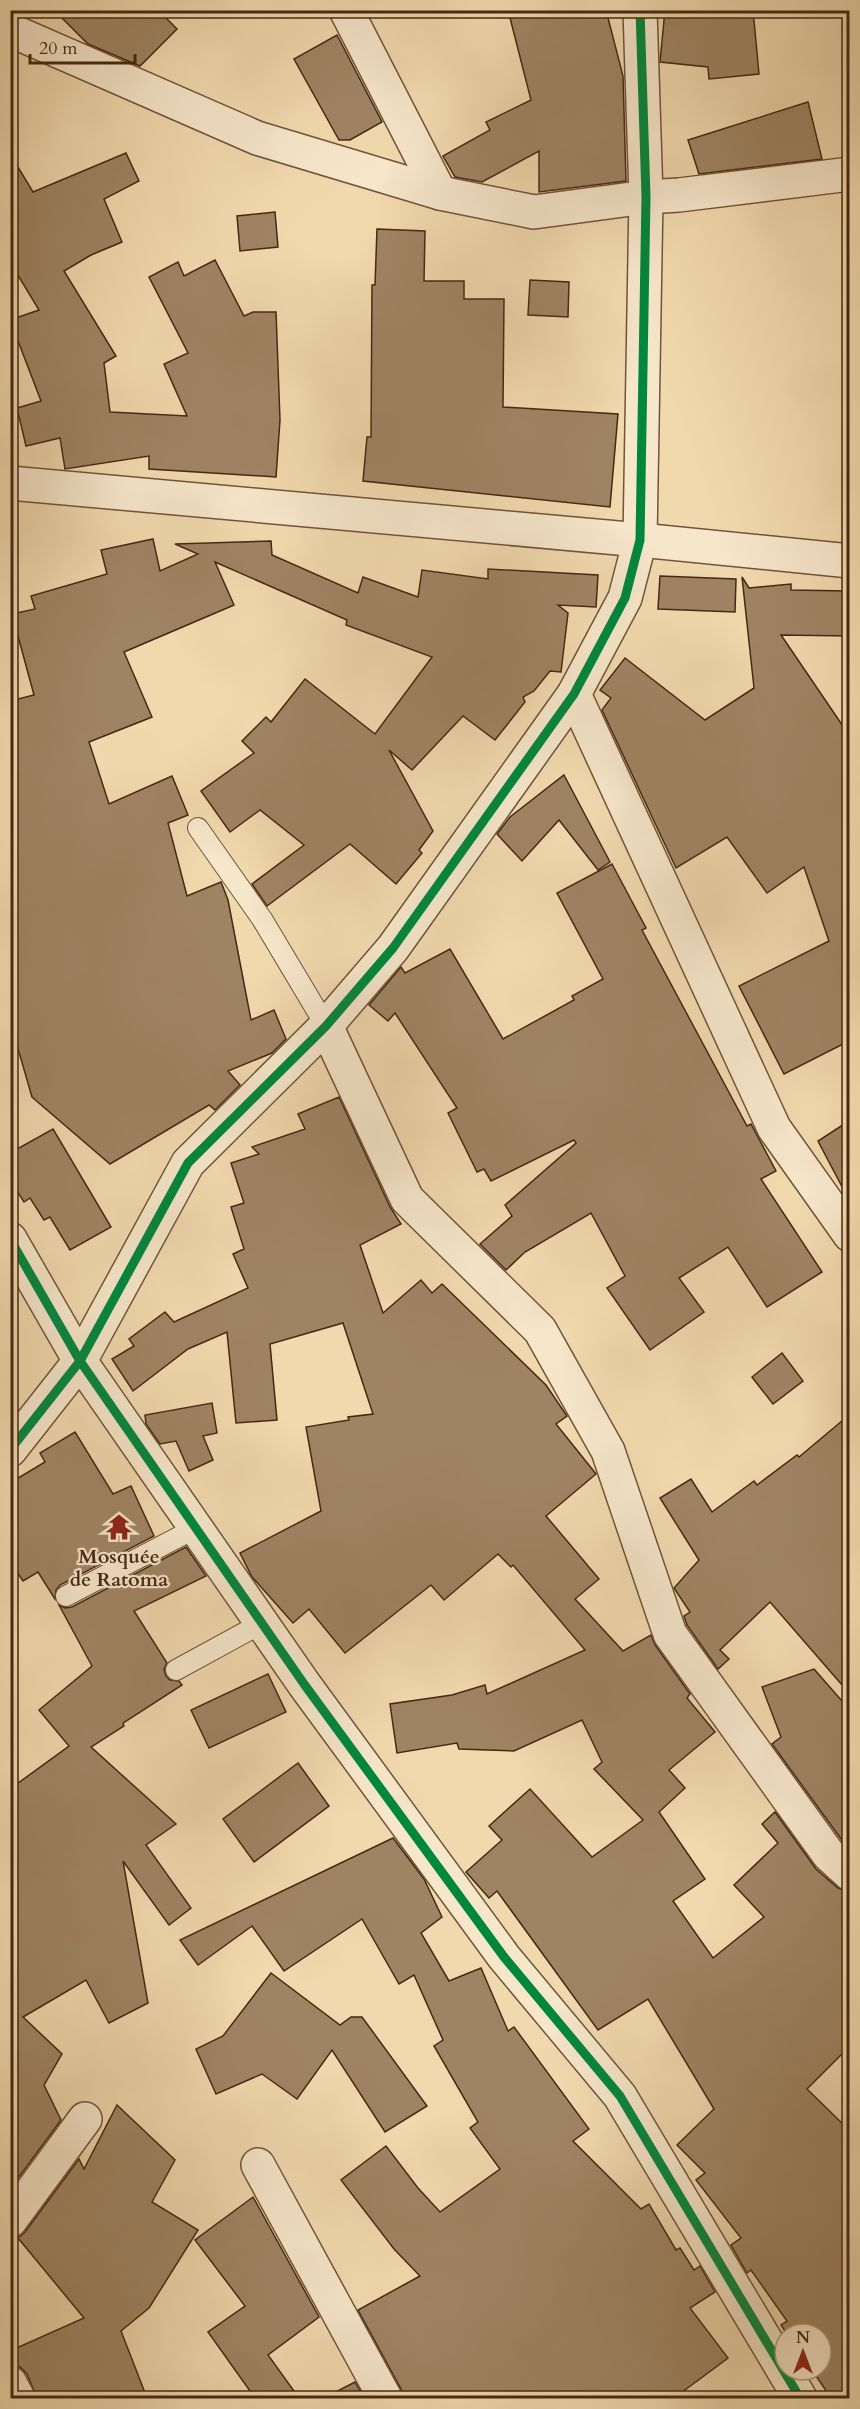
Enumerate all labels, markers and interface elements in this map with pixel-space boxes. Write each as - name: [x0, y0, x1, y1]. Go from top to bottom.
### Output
- scale bar: [30, 27, 135, 65]
- text: 20 m: [39, 36, 78, 61]
- temple icon: Mosquée de Ratoma: [104, 1512, 134, 1542]
- place label: Mosquée de Ratoma: [70, 1543, 168, 1593]
- north arrow: [773, 2322, 833, 2382]
- text: N: [796, 2327, 810, 2349]

